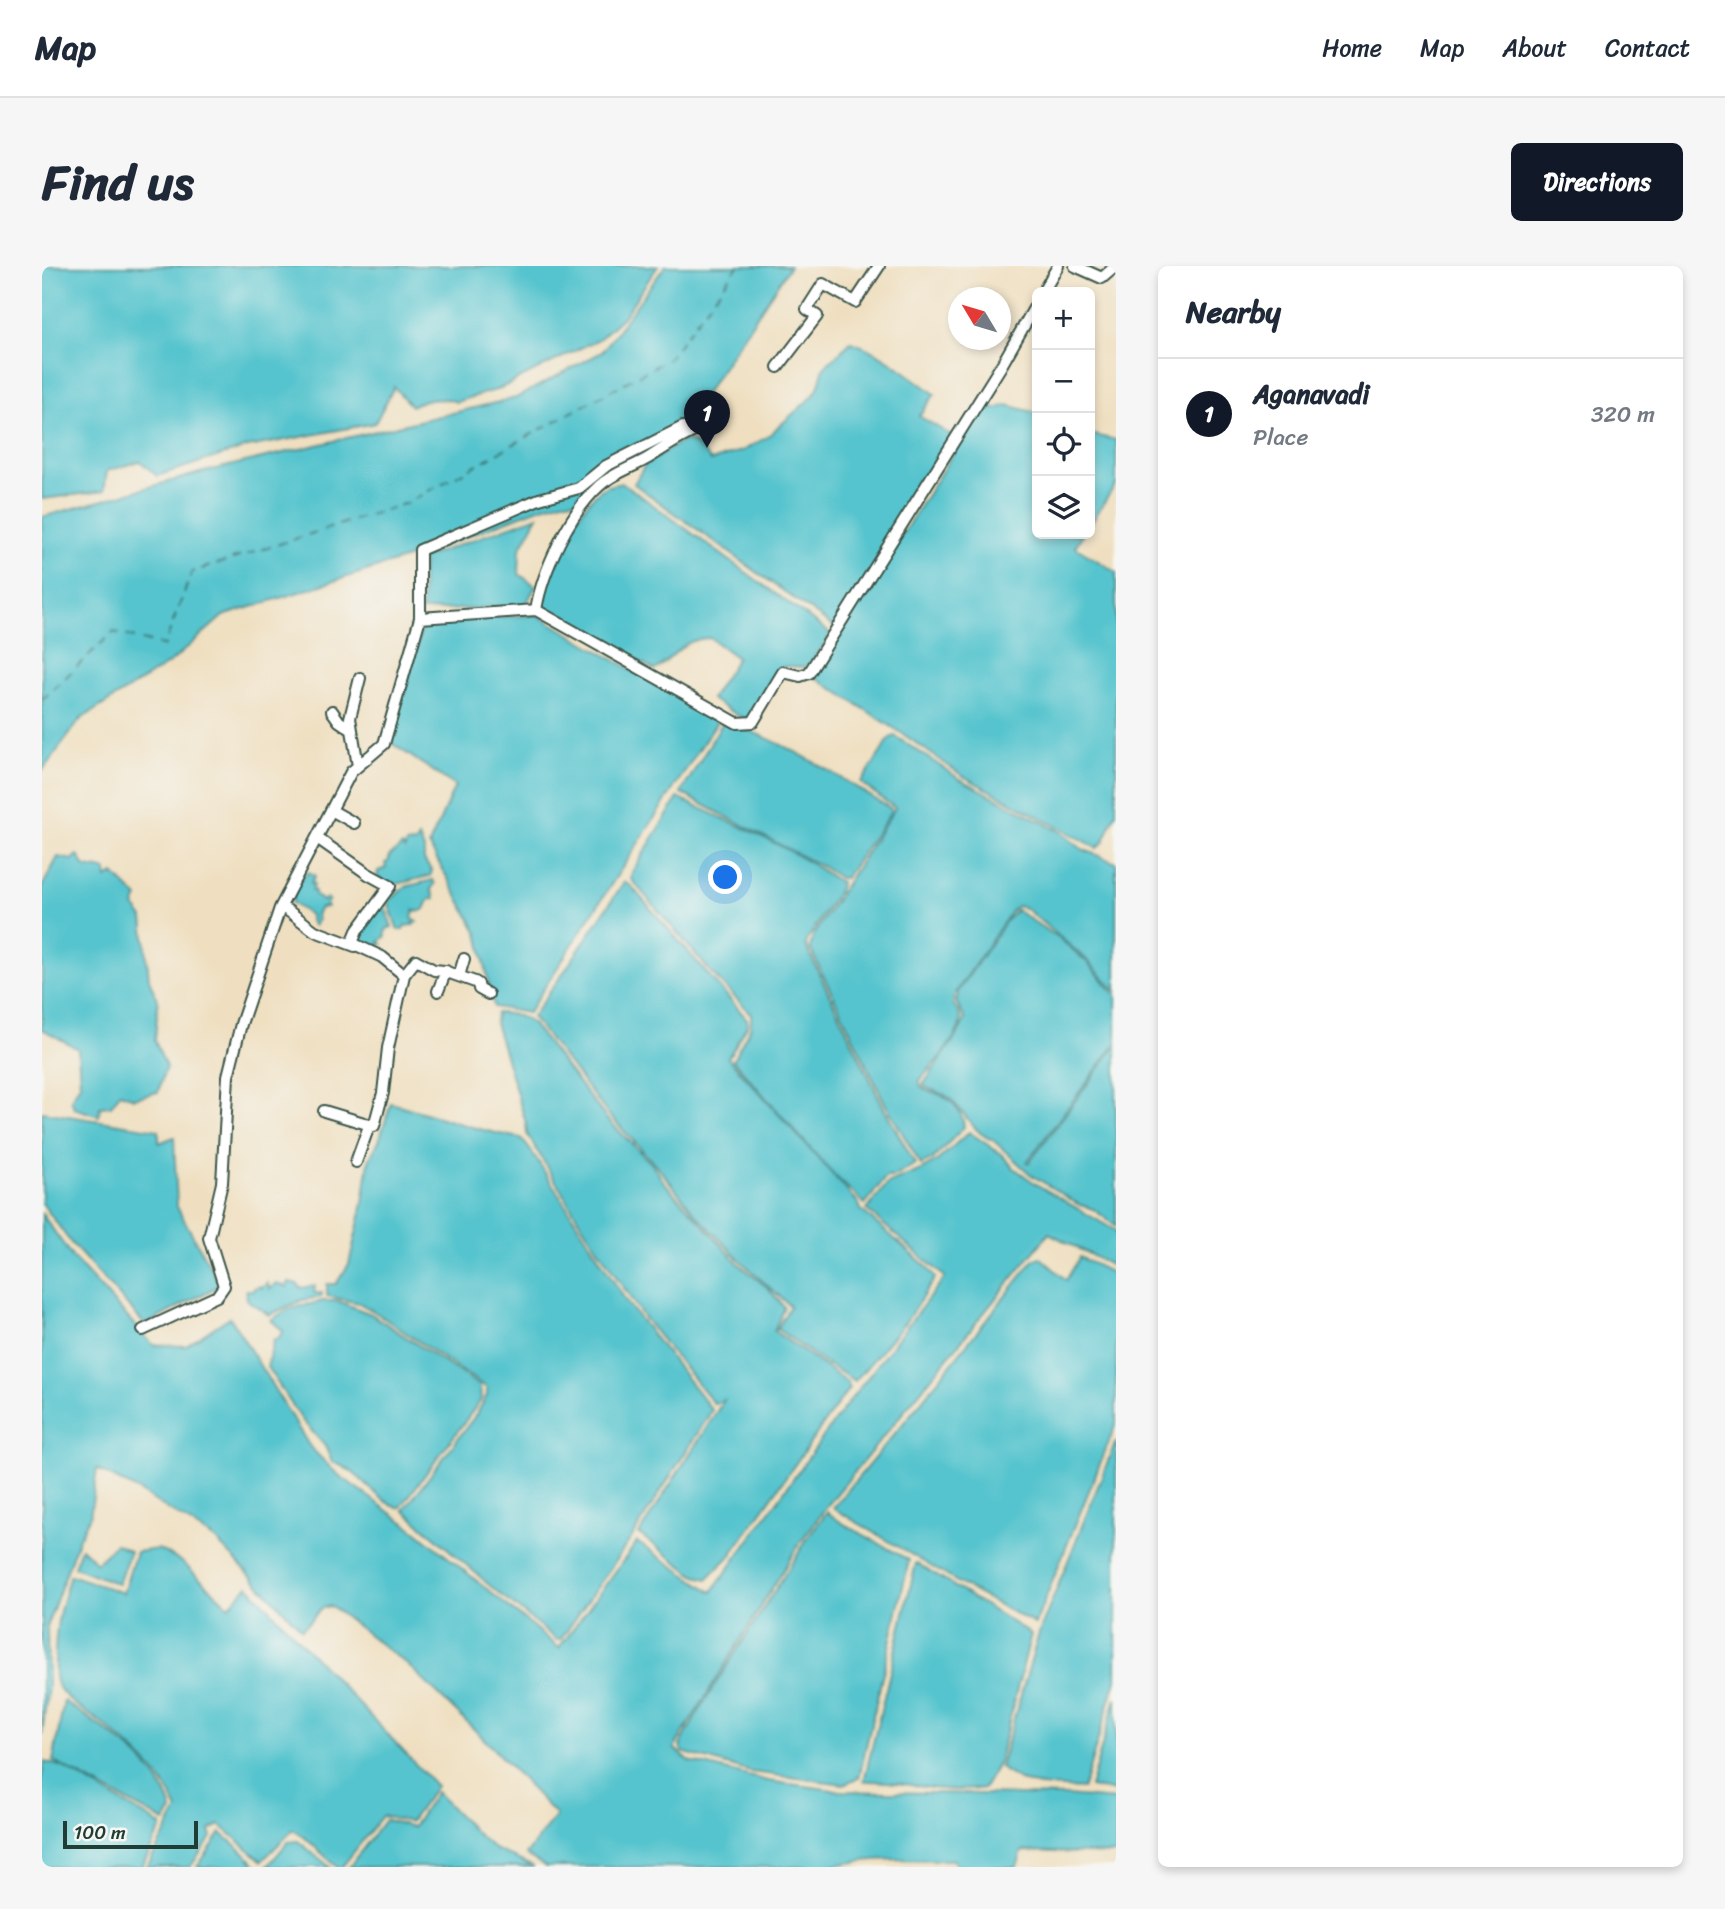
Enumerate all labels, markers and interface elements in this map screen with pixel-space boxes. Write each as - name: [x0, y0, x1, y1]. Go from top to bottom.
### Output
- text: Map: [35, 19, 96, 77]
- text: Home: [1322, 27, 1382, 69]
- text: Map: [1420, 27, 1464, 69]
- text: About: [1502, 27, 1567, 69]
- text: Contact: [1605, 27, 1690, 69]
- text: Find us: [42, 139, 194, 226]
- button: Directions: [1511, 143, 1683, 221]
- text: Nearby: [1186, 285, 1281, 339]
- north arrow: [948, 287, 1011, 350]
- map controls: [1032, 287, 1095, 539]
- button: +: [1032, 287, 1095, 350]
- button: −: [1032, 350, 1095, 413]
- text: Aganavadi: [1253, 371, 1369, 417]
- pin: 1: [684, 390, 730, 448]
- text: 1: [1204, 394, 1214, 435]
- text: 320 m: [1591, 394, 1655, 435]
- button: locate: [1032, 413, 1095, 476]
- text: Place: [1253, 417, 1308, 458]
- button: layers: [1032, 476, 1095, 539]
- your location: [708, 860, 742, 894]
- text: 100 m: [74, 1816, 126, 1849]
- scale bar: [63, 1818, 198, 1850]

